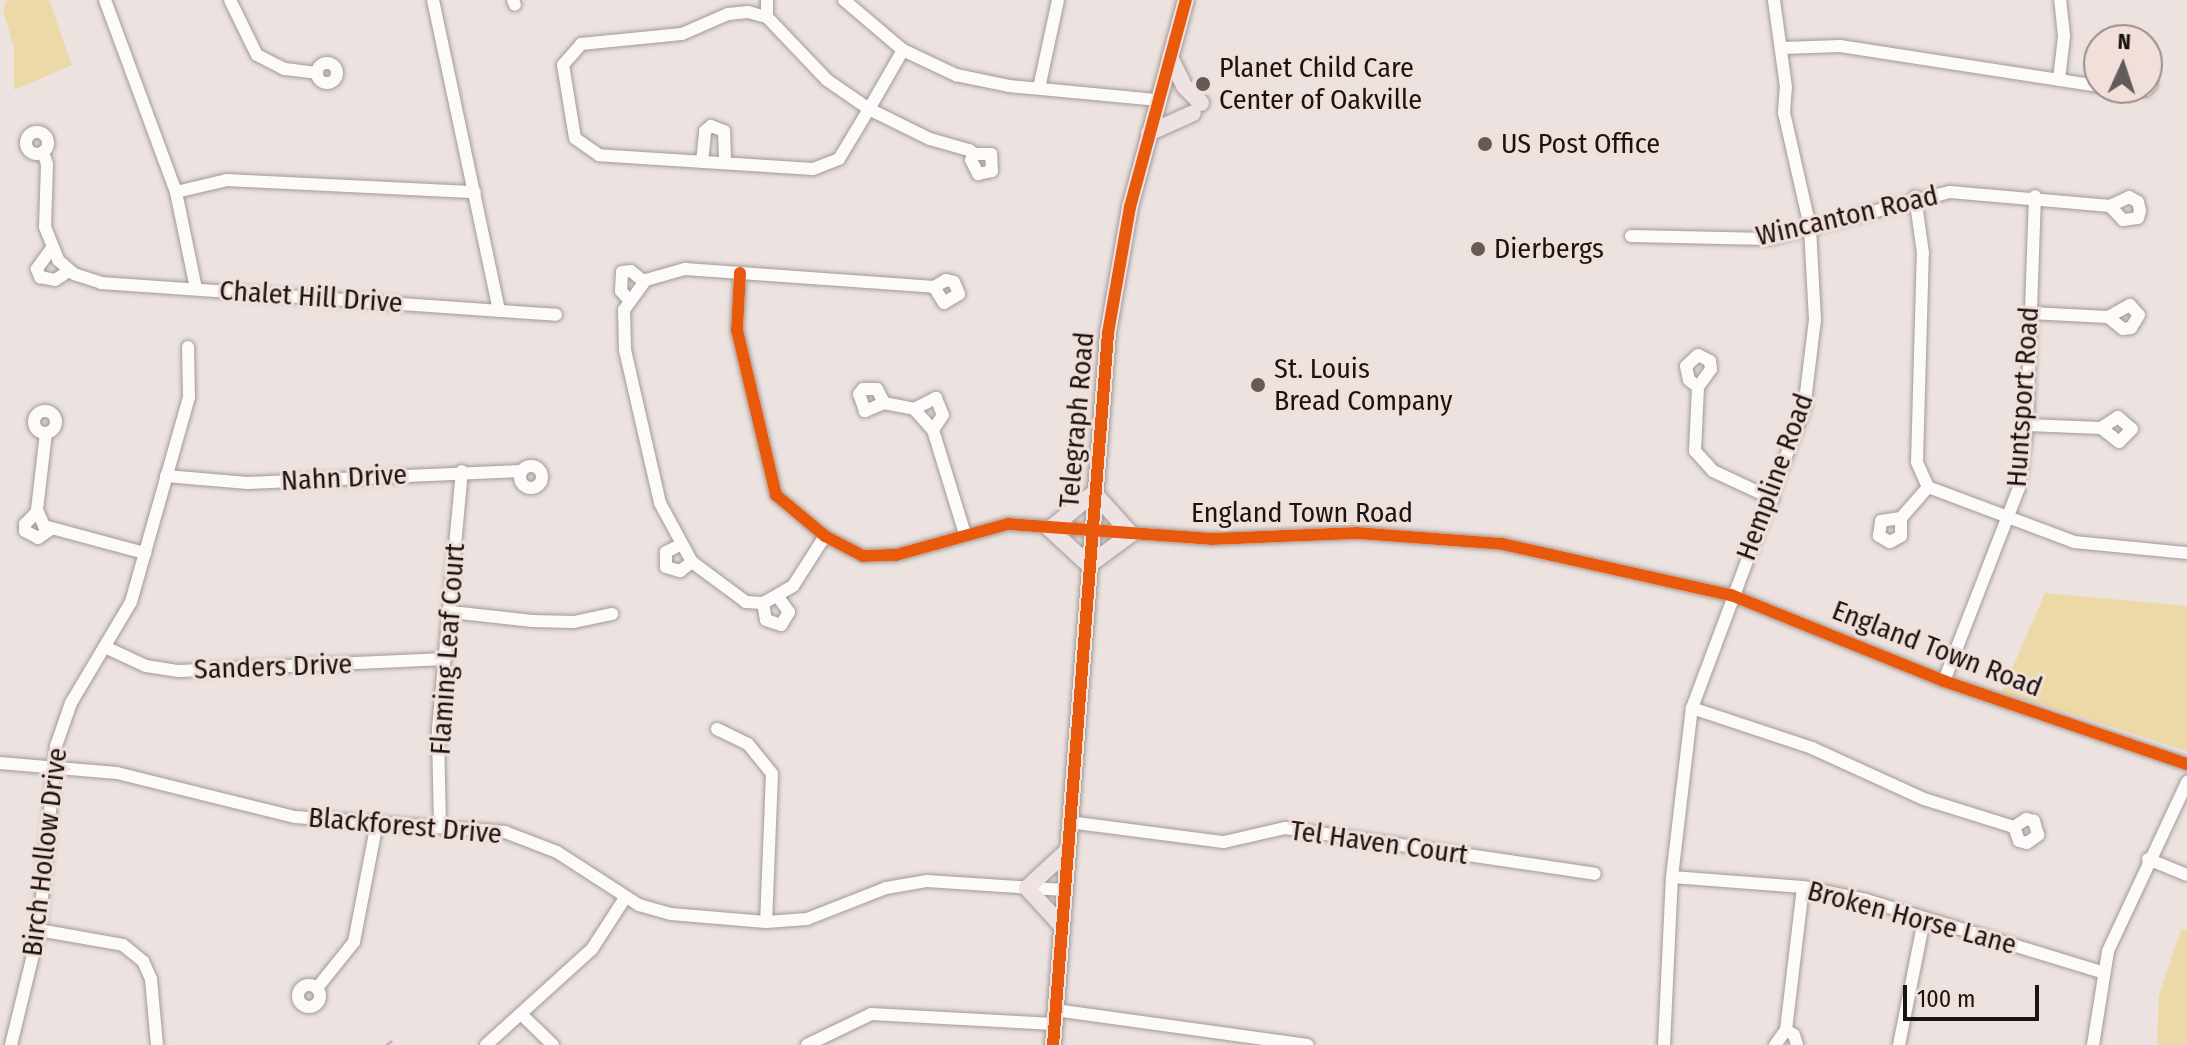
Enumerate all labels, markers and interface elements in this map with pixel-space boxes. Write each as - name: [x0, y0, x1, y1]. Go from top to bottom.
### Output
- north arrow: [2083, 24, 2163, 104]
- text: N: [2117, 28, 2131, 55]
- place label: Planet Child Care Center of Oakville: [1219, 51, 1422, 117]
- marker: Planet Child Care Center of Oakville: [1194, 75, 1212, 93]
- place label: US Post Office: [1501, 127, 1660, 161]
- marker: US Post Office: [1476, 135, 1494, 153]
- street label: Wincanton Road: [1753, 179, 1941, 253]
- place label: Dierbergs: [1494, 232, 1604, 266]
- marker: Dierbergs: [1469, 240, 1487, 258]
- street label: Chalet Hill Drive: [218, 274, 404, 320]
- street label: Huntsport Road: [2000, 306, 2046, 488]
- street label: Telegraph Road: [1053, 331, 1101, 509]
- place label: St. Louis Bread Company: [1274, 352, 1453, 418]
- marker: St. Louis Bread Company: [1249, 376, 1267, 394]
- street label: Hempline Road: [1729, 389, 1821, 565]
- street label: Nahn Drive: [280, 458, 408, 498]
- street label: England Town Road: [1191, 496, 1413, 530]
- street label: Flaming Leaf Court: [424, 542, 472, 756]
- street label: England Town Road: [1827, 594, 2047, 704]
- street label: Sanders Drive: [193, 647, 353, 687]
- street label: Birch Hollow Drive: [16, 746, 74, 958]
- street label: Blackforest Drive: [307, 801, 503, 851]
- street label: Tel Haven Court: [1288, 814, 1470, 872]
- street label: Broken Horse Lane: [1804, 874, 2020, 962]
- scale bar: [1907, 969, 2043, 1019]
- text: 100 m: [1917, 985, 1975, 1013]

